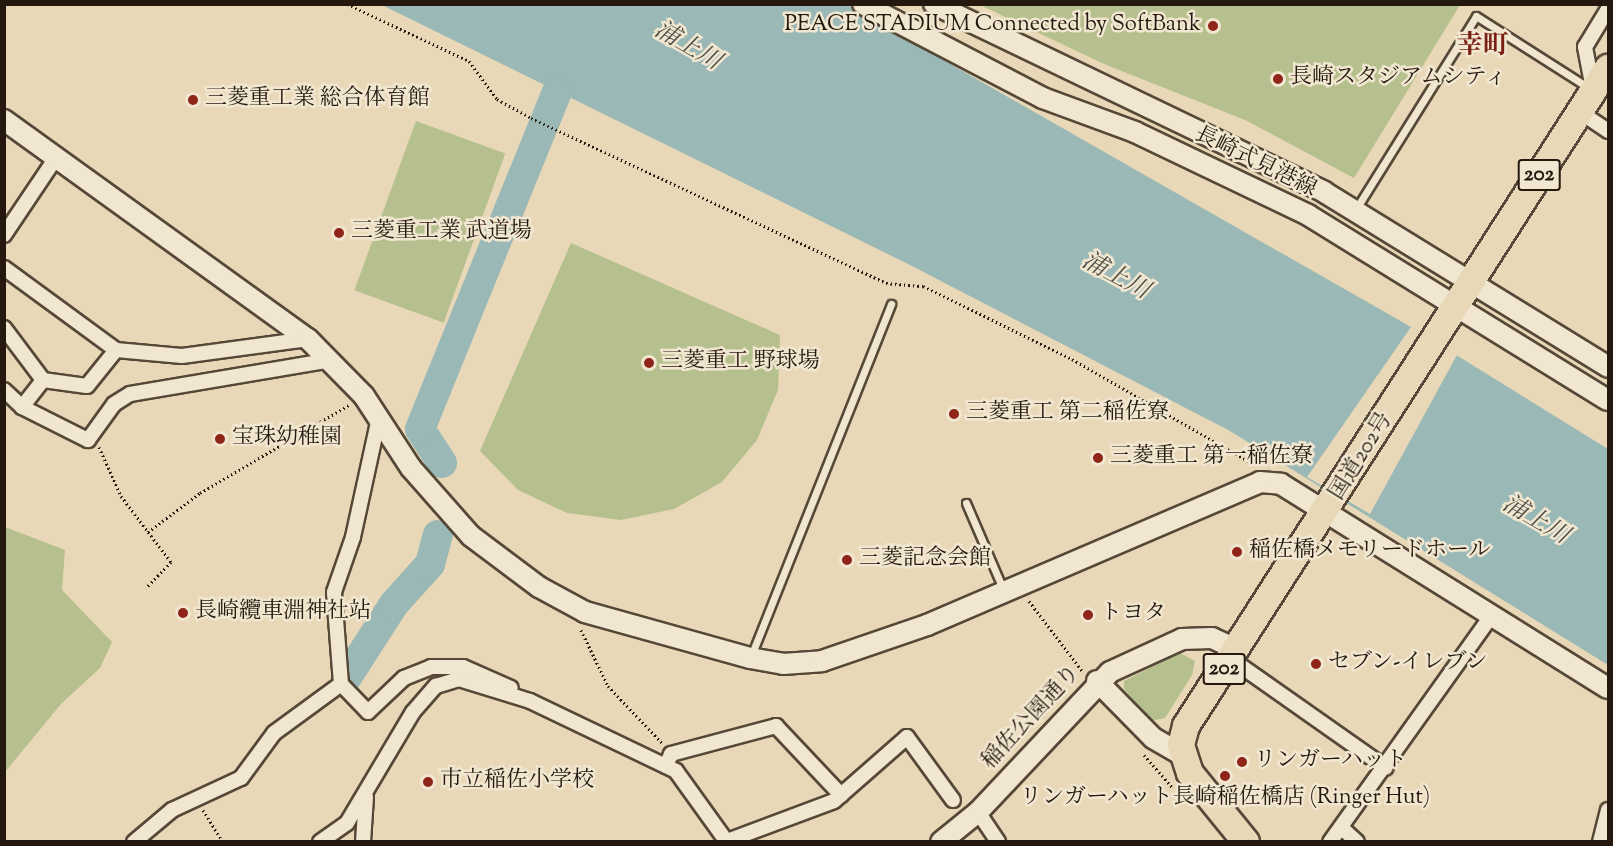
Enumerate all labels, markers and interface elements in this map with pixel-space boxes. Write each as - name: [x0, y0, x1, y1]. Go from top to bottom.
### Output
- place label: PEACE STADIUM Connected by SoftBank: [785, 13, 1201, 39]
- water label: 浦上川: [649, 17, 725, 77]
- marker: PEACE STADIUM Connected by SoftBank: [1206, 19, 1220, 33]
- district label: 幸町: [1457, 31, 1509, 63]
- place label: 長崎スタジアムシティ: [1290, 66, 1510, 92]
- marker: 長崎スタジアムシティ: [1271, 72, 1285, 86]
- place label: 三菱重工業 総合体育館: [205, 87, 430, 113]
- marker: 三菱重工業 総合体育館: [186, 93, 200, 107]
- street label: 長崎式見港線: [1190, 122, 1320, 204]
- road number: 202: [1516, 157, 1562, 193]
- place label: 三菱重工業 武道場: [351, 220, 532, 246]
- marker: 三菱重工業 武道場: [332, 226, 346, 240]
- water label: 浦上川: [1076, 247, 1154, 307]
- place label: 三菱重工 野球場: [661, 350, 820, 376]
- marker: 三菱重工 野球場: [642, 356, 656, 370]
- place label: 三菱重工 第二稲佐寮: [966, 401, 1169, 427]
- marker: 三菱重工 第二稲佐寮: [947, 407, 961, 421]
- street label: 国道202号: [1325, 408, 1399, 506]
- place label: 宝珠幼稚園: [232, 426, 342, 452]
- marker: 宝珠幼稚園: [213, 432, 227, 446]
- place label: 三菱重工 第一稲佐寮: [1110, 445, 1313, 471]
- marker: 三菱重工 第一稲佐寮: [1091, 451, 1105, 465]
- water label: 浦上川: [1497, 491, 1573, 551]
- place label: 稲佐橋メモリードホール: [1249, 539, 1491, 565]
- marker: 稲佐橋メモリードホール: [1230, 545, 1244, 559]
- place label: 三菱記念会館: [859, 547, 991, 573]
- marker: 三菱記念会館: [840, 553, 854, 567]
- place label: 長崎纜車淵神社站: [195, 600, 371, 626]
- place label: トヨタ: [1100, 602, 1166, 628]
- marker: 長崎纜車淵神社站: [176, 606, 190, 620]
- marker: トヨタ: [1081, 608, 1095, 622]
- road number: 202: [1202, 651, 1246, 687]
- place label: セブン-イレブン: [1328, 651, 1489, 677]
- marker: セブン-イレブン: [1309, 657, 1323, 671]
- street label: 稲佐公園通り: [977, 661, 1087, 775]
- place label: リンガーハット: [1254, 749, 1408, 775]
- marker: リンガーハット: [1235, 755, 1249, 769]
- place label: 市立稲佐小学校: [440, 769, 594, 795]
- marker: リンガーハット長崎稲佐橋店 (Ringer Hut): [1218, 769, 1232, 783]
- marker: 市立稲佐小学校: [421, 775, 435, 789]
- place label: リンガーハット長崎稲佐橋店 (Ringer Hut): [1020, 786, 1430, 812]

